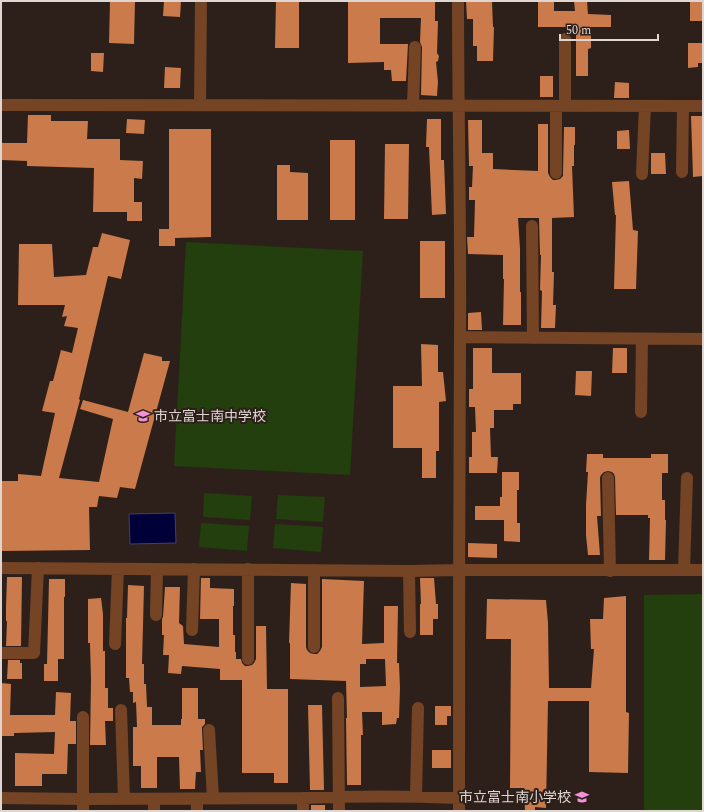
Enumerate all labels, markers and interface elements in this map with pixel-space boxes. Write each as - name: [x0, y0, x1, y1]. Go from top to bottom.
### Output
- scale bar: [560, 16, 658, 42]
- text: 50 m: [566, 21, 591, 40]
- place label: 市立富士南中学校: [154, 406, 266, 427]
- school or university icon: 市立富士南中学校: [135, 408, 151, 424]
- place label: 市立富士南小学校: [459, 787, 571, 808]
- school or university icon: 市立富士南小学校: [574, 789, 590, 805]

